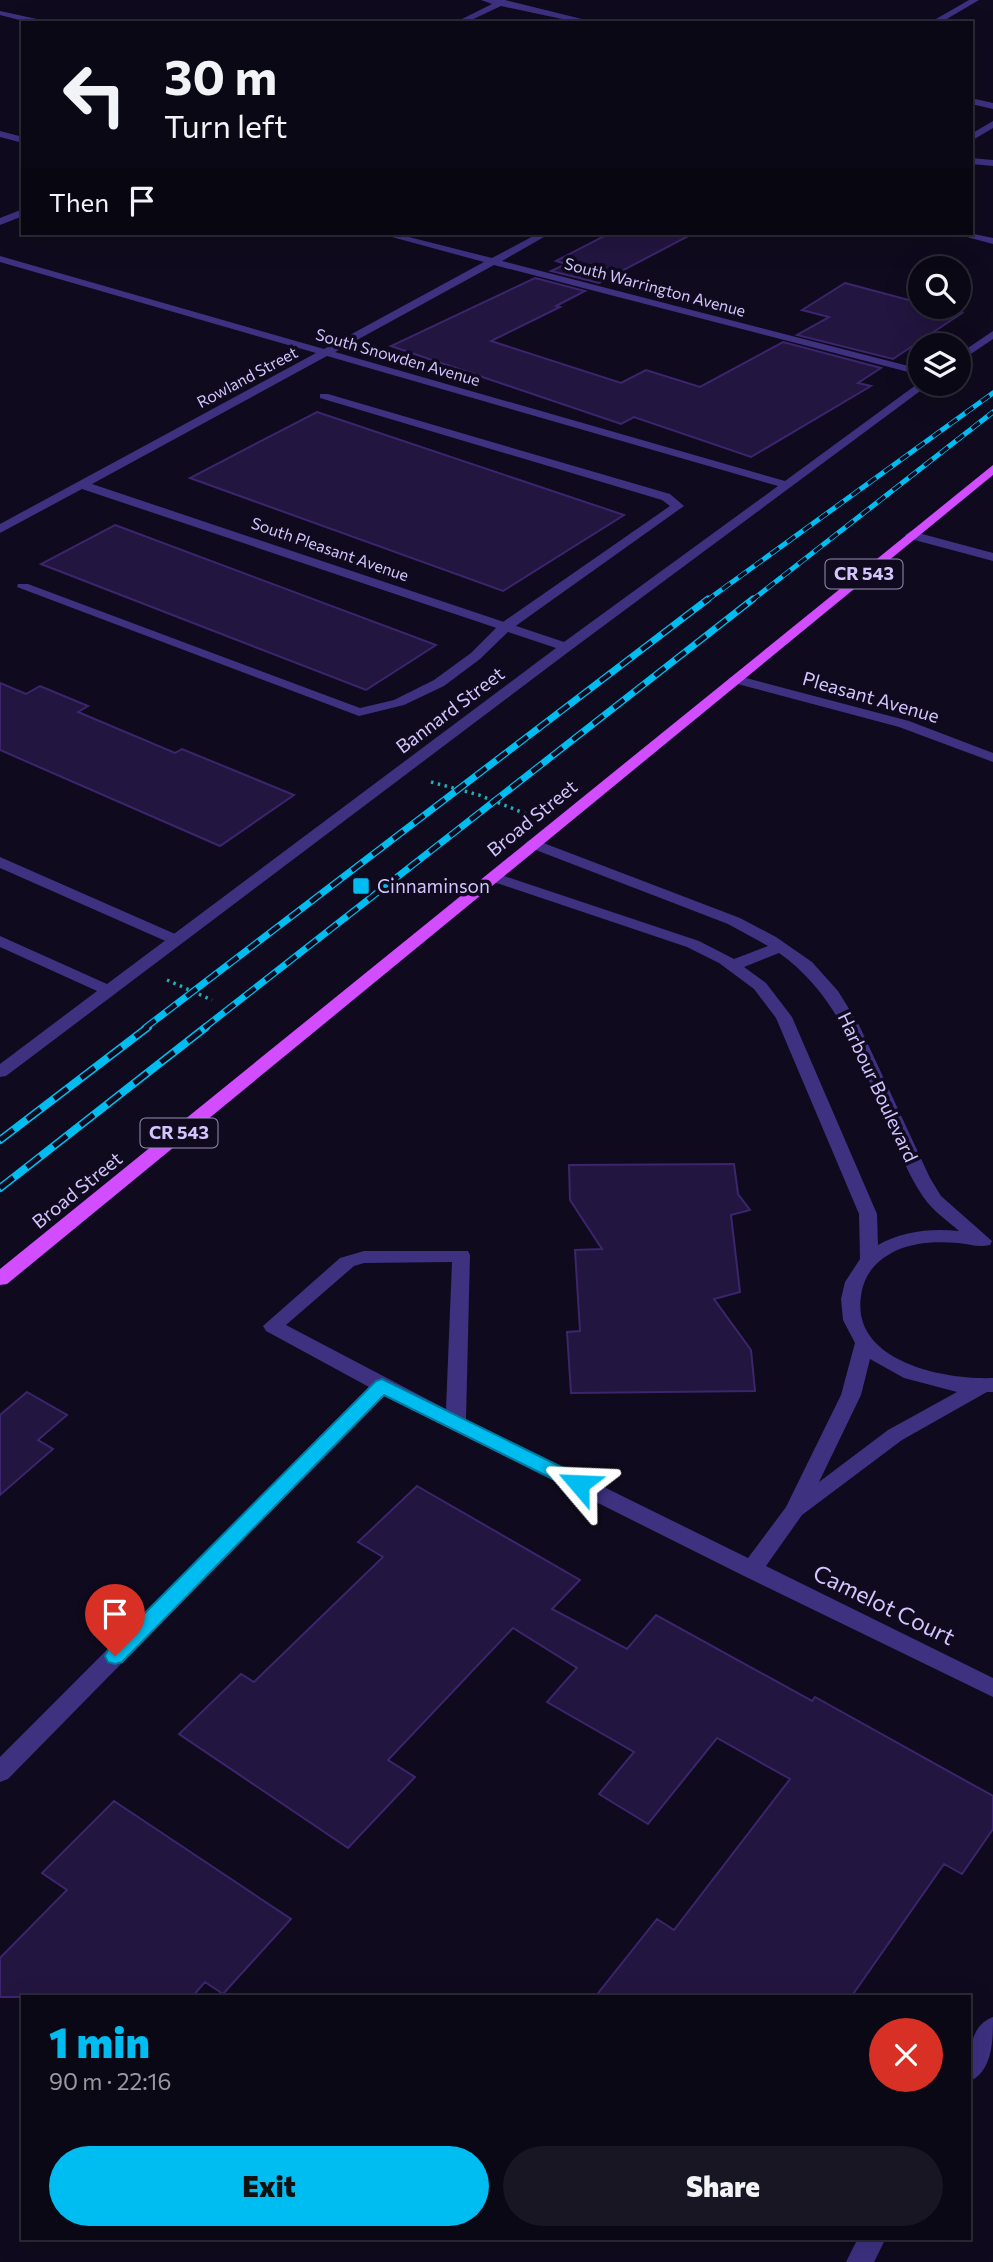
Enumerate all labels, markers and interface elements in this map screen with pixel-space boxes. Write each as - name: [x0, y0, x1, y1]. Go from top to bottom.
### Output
- text: 30 m: [164, 45, 277, 105]
- icon: left: [49, 49, 140, 140]
- text: Turn left: [164, 105, 288, 145]
- icon: arrive: [123, 182, 161, 220]
- text: Then: [49, 186, 109, 217]
- street label: South Warrington Avenue: [562, 253, 748, 320]
- map controls: [908, 256, 971, 396]
- button: search: [908, 256, 971, 319]
- street label: South Snowden Avenue: [314, 324, 483, 389]
- button: layers: [908, 333, 971, 396]
- street label: Rowland Street: [193, 342, 301, 411]
- street label: South Pleasant Avenue: [249, 513, 411, 584]
- road number: CR 543: [826, 560, 903, 588]
- street label: Bannard Street: [391, 661, 508, 758]
- street label: Pleasant Avenue: [800, 666, 942, 727]
- street label: Broad Street: [482, 774, 581, 861]
- place label: Cinnaminson: [377, 874, 490, 897]
- marker: Cinnaminson: [351, 876, 371, 896]
- street label: Harbour Boulevard: [834, 1008, 923, 1165]
- road number: CR 543: [140, 1118, 218, 1148]
- street label: Broad Street: [27, 1146, 126, 1233]
- position arrow: [542, 1447, 616, 1521]
- street label: Camelot Court: [809, 1558, 960, 1650]
- pin: [85, 1584, 145, 1656]
- icon: arrive: [96, 1595, 134, 1633]
- text: 1 min: [49, 2015, 150, 2067]
- button: close: [869, 2018, 943, 2092]
- text: 90 m · 22:16: [49, 2067, 171, 2095]
- button: Exit: [49, 2146, 489, 2226]
- button: Share: [503, 2146, 943, 2226]

